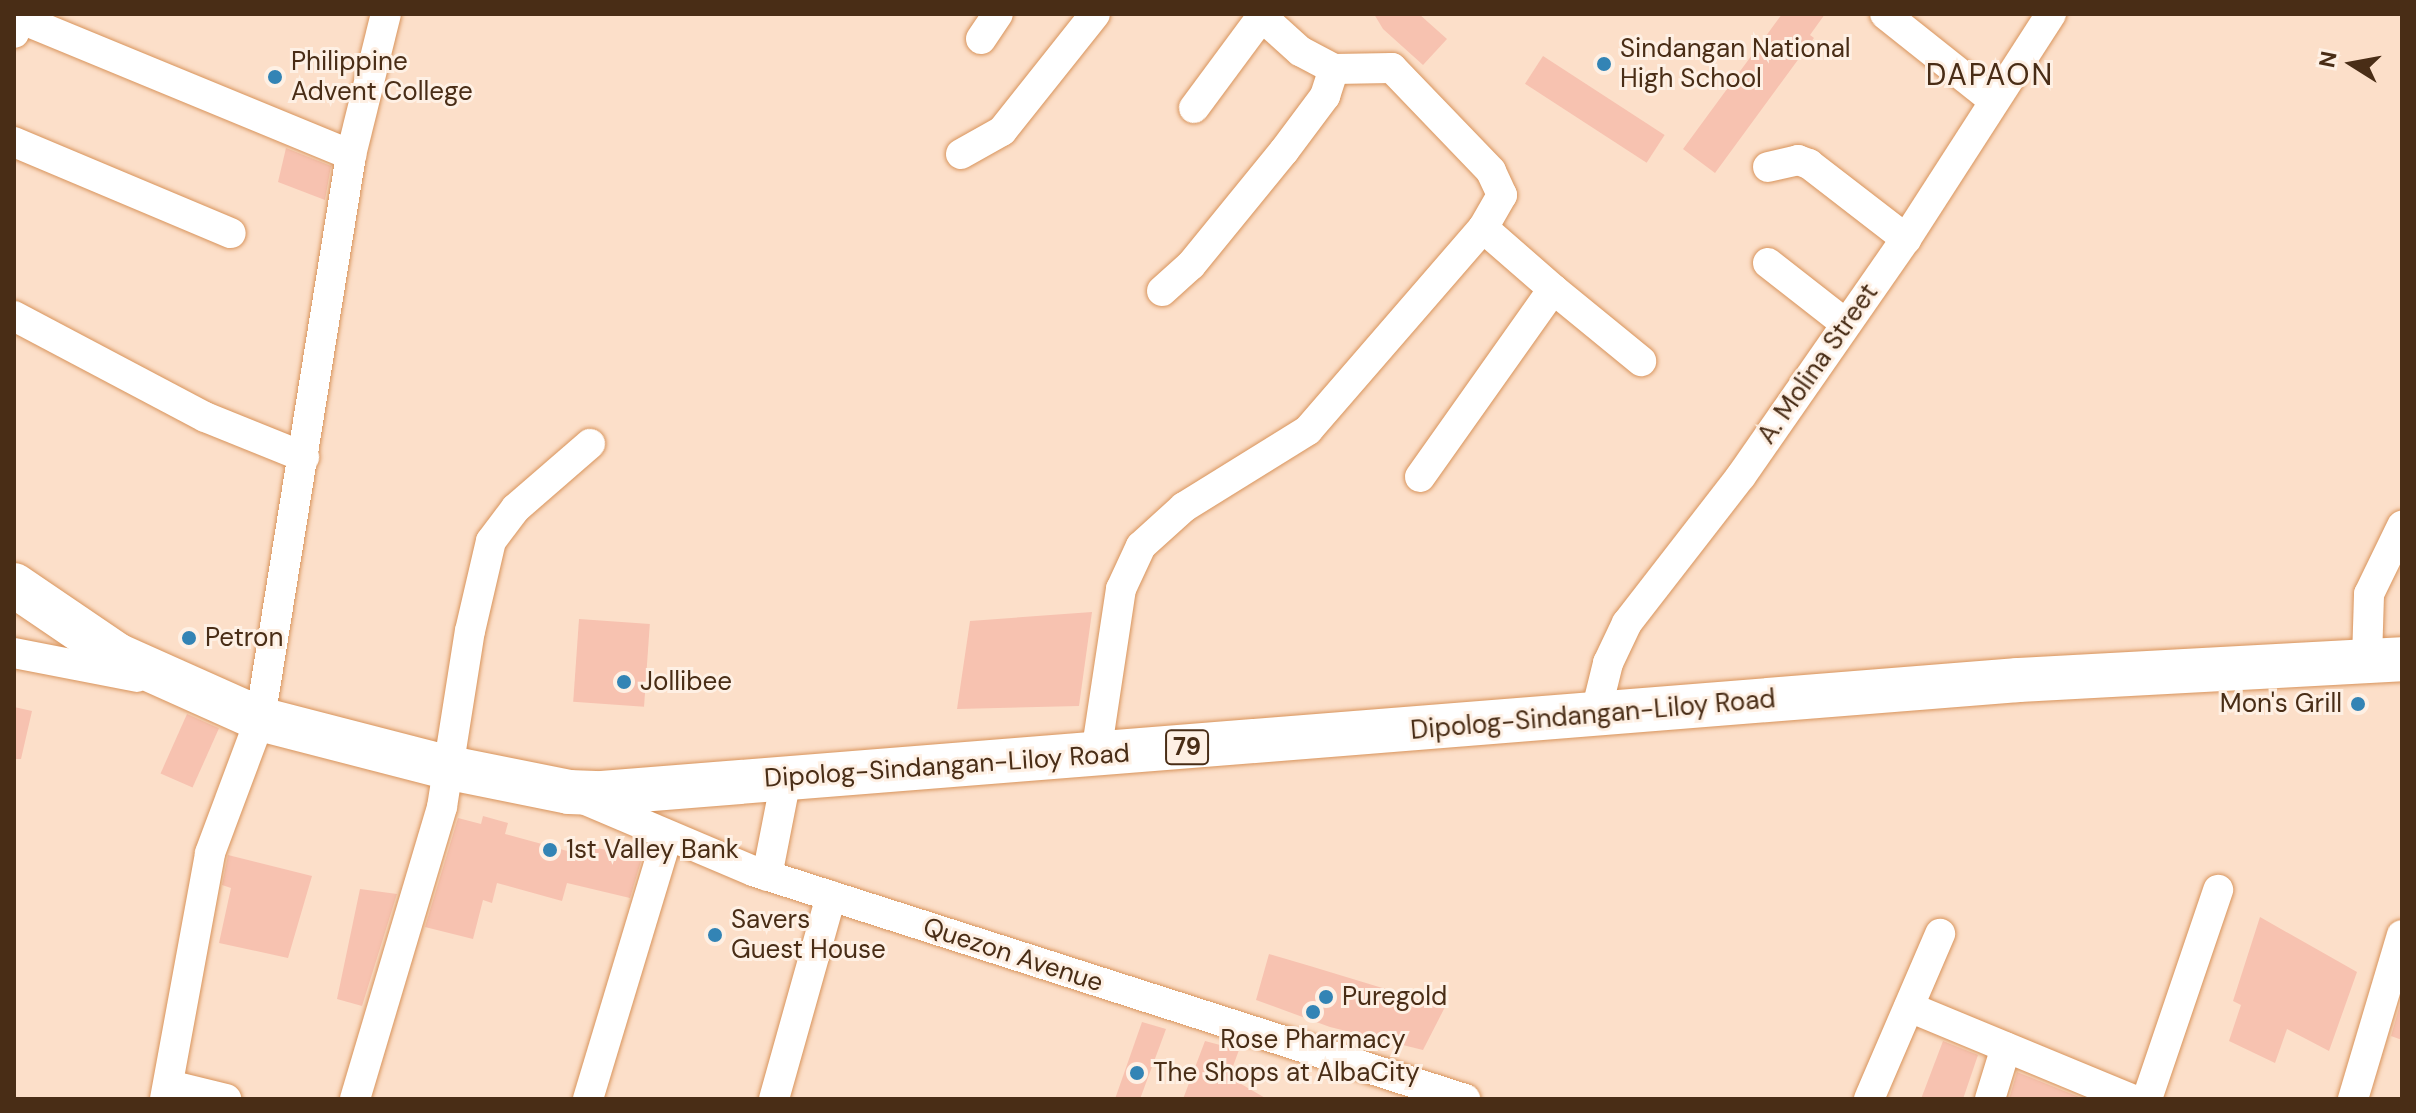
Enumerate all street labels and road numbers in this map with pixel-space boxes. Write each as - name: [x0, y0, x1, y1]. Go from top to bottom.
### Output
- street label: A. Molina Street: [1751, 278, 1885, 450]
- street label: Dipolog-Sindangan-Liloy Road: [1409, 683, 1777, 747]
- road number: 79: [1165, 727, 1209, 767]
- street label: Dipolog-Sindangan-Liloy Road: [763, 738, 1131, 794]
- street label: Quezon Avenue: [919, 911, 1107, 999]

